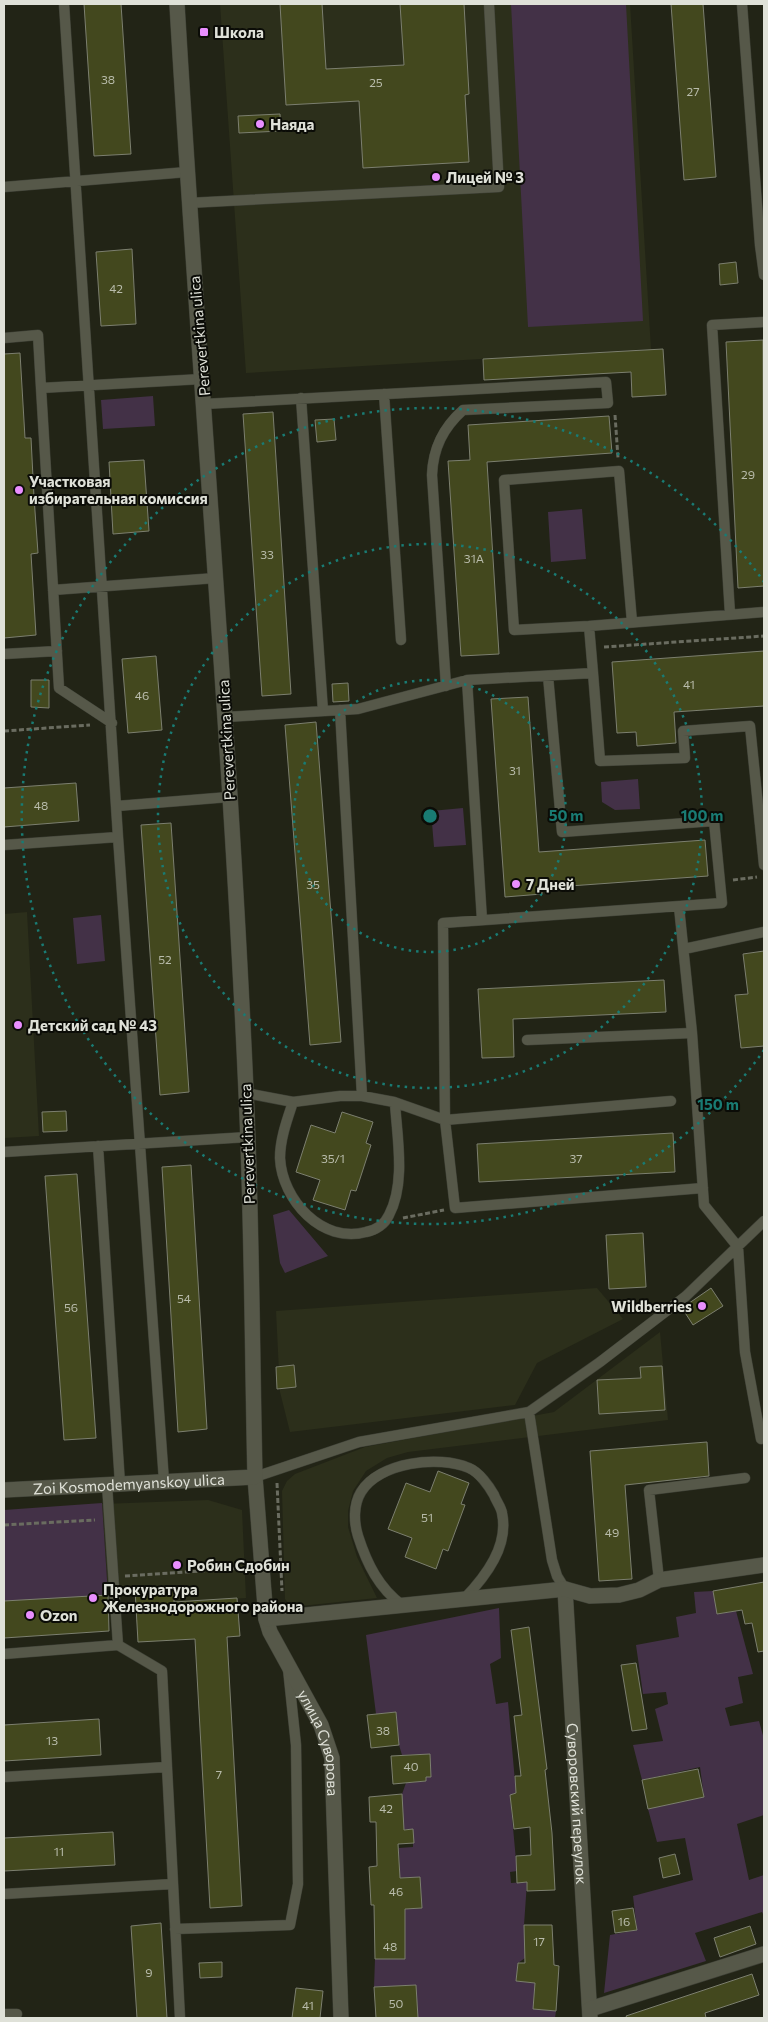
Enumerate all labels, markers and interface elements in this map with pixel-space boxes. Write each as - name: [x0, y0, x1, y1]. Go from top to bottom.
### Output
- place label: Школа: [214, 23, 264, 41]
- marker: Школа: [198, 26, 210, 38]
- house number: 38: [101, 72, 115, 86]
- house number: 25: [369, 75, 383, 89]
- house number: 27: [687, 84, 699, 98]
- place label: Наяда: [270, 115, 315, 133]
- marker: Наяда: [254, 118, 266, 130]
- place label: Лицей № 3: [446, 168, 524, 186]
- marker: Лицей № 3: [430, 171, 442, 183]
- street label: Perevertkina ulica: [185, 275, 213, 397]
- house number: 42: [109, 281, 123, 295]
- house number: 29: [741, 467, 755, 481]
- place label: Участковая избирательная комиссия: [29, 472, 208, 507]
- marker: Участковая избирательная комиссия: [13, 484, 25, 496]
- house number: 33: [260, 547, 274, 561]
- house number: 31А: [464, 551, 484, 565]
- house number: 41: [683, 677, 695, 691]
- street label: Perevertkina ulica: [214, 679, 238, 801]
- house number: 46: [135, 688, 149, 702]
- house number: 31: [509, 763, 521, 777]
- house number: 48: [34, 798, 48, 812]
- text: 50 m: [549, 806, 583, 824]
- text: 100 m: [681, 806, 723, 824]
- centre of rings: [421, 807, 439, 825]
- place label: 7 Дней: [526, 875, 575, 893]
- house number: 35: [306, 877, 320, 891]
- marker: 7 Дней: [510, 878, 522, 890]
- house number: 52: [158, 952, 172, 966]
- place label: Детский сад № 43: [28, 1016, 157, 1034]
- marker: Детский сад № 43: [12, 1019, 24, 1031]
- street label: Perevertkina ulica: [236, 1083, 258, 1205]
- text: 150 m: [697, 1095, 739, 1113]
- house number: 35/1: [321, 1151, 345, 1165]
- house number: 37: [569, 1151, 583, 1165]
- house number: 54: [177, 1291, 191, 1305]
- place label: Wildberries: [611, 1297, 692, 1315]
- house number: 56: [64, 1300, 78, 1314]
- marker: Wildberries: [696, 1300, 708, 1312]
- street label: Zoi Kosmodemyanskoy ulica: [33, 1470, 225, 1497]
- house number: 51: [421, 1510, 433, 1524]
- house number: 49: [605, 1525, 619, 1539]
- place label: Робин Сдобин: [187, 1556, 290, 1574]
- marker: Робин Сдобин: [171, 1559, 183, 1571]
- place label: Прокуратура Железнодорожного района: [103, 1580, 303, 1615]
- marker: Прокуратура Железнодорожного района: [87, 1592, 99, 1604]
- place label: Ozon: [40, 1606, 78, 1624]
- marker: Ozon: [24, 1609, 36, 1621]
- street label: улица Суворова: [294, 1686, 342, 1796]
- street label: Суворовский переулок: [564, 1722, 591, 1885]
- house number: 38: [376, 1723, 390, 1737]
- house number: 13: [46, 1733, 58, 1747]
- house number: 40: [403, 1759, 419, 1773]
- house number: 7: [216, 1767, 222, 1781]
- house number: 42: [379, 1801, 393, 1815]
- house number: 11: [54, 1844, 64, 1858]
- house number: 46: [389, 1884, 403, 1898]
- house number: 16: [618, 1914, 630, 1928]
- house number: 17: [533, 1934, 545, 1948]
- house number: 48: [383, 1939, 397, 1953]
- house number: 9: [145, 1965, 153, 1979]
- house number: 50: [389, 1996, 404, 2010]
- house number: 41: [302, 1998, 314, 2012]

